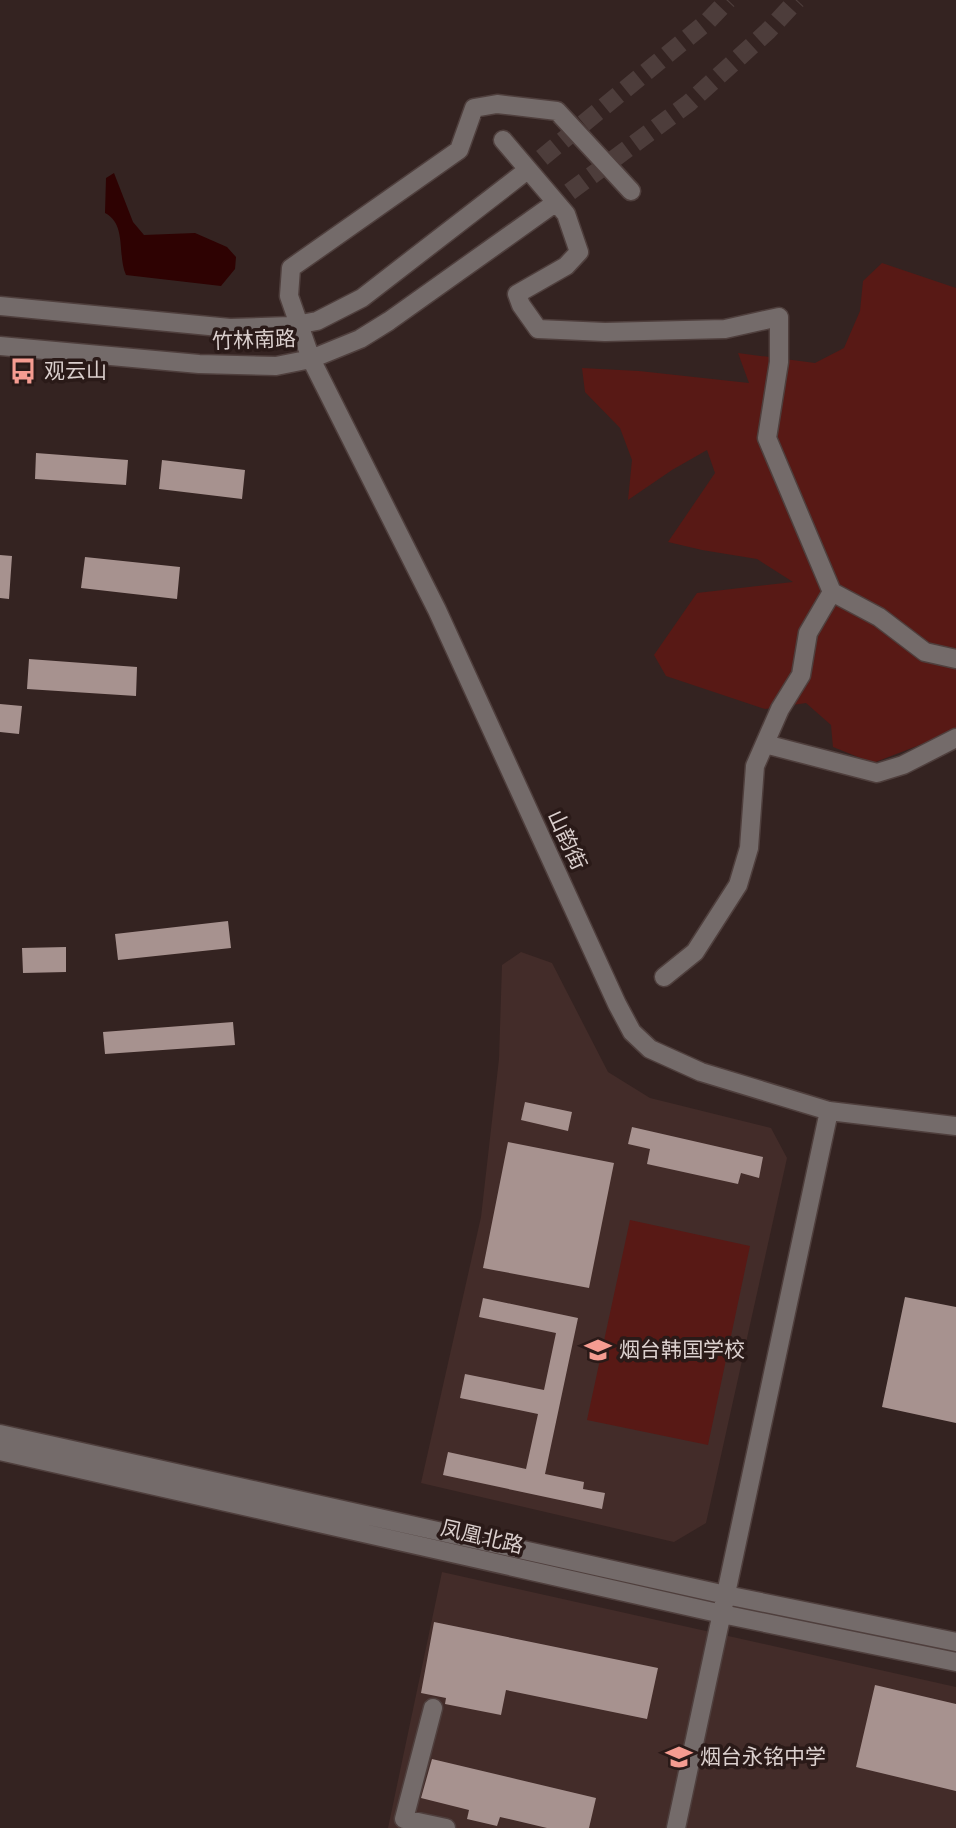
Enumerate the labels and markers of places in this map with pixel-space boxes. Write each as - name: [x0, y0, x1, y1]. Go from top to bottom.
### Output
- bus stop icon: 观云山: [8, 356, 38, 386]
- place label: 观云山: [44, 357, 107, 383]
- school or university icon: 烟台韩国学校: [583, 1335, 613, 1365]
- place label: 烟台韩国学校: [619, 1336, 745, 1362]
- school or university icon: 烟台永铭中学: [664, 1742, 694, 1772]
- place label: 烟台永铭中学: [700, 1743, 826, 1769]

